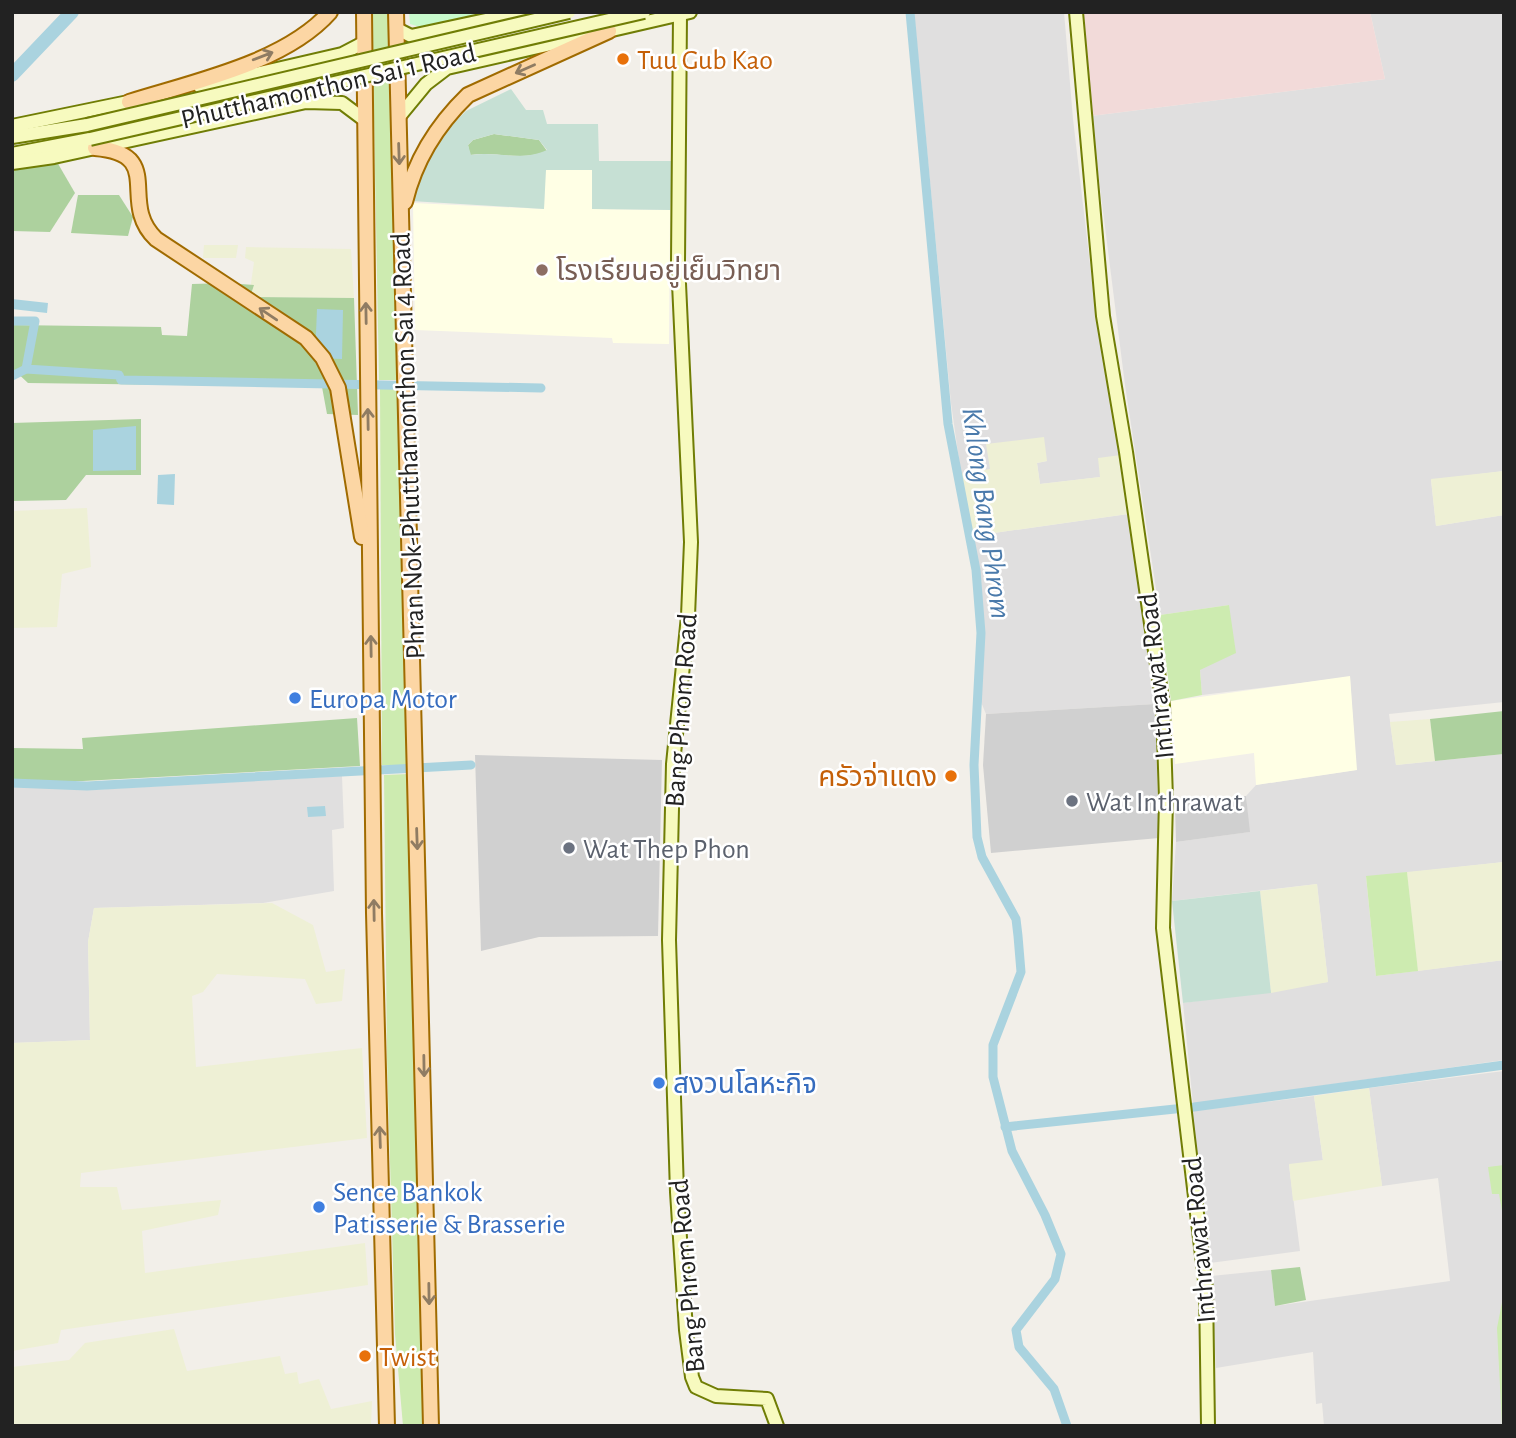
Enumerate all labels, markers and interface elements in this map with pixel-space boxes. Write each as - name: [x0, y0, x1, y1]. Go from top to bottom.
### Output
- street label: Phutthamonthon Sai 1 Road: [178, 39, 479, 135]
- place label: Tuu Gub Kao: [637, 47, 773, 75]
- one-way arrow: [252, 48, 274, 61]
- marker: Tuu Gub Kao: [615, 51, 631, 67]
- one-way arrow: [515, 62, 536, 76]
- one-way arrow: [392, 142, 405, 165]
- street label: Phran Nok-Phutthamonthon Sai 4 Road: [388, 232, 430, 660]
- place label: โรงเรียนอยู่เย็นวิทยา: [556, 255, 781, 288]
- marker: โรงเรียนอยู่เย็นวิทยา: [534, 262, 550, 278]
- one-way arrow: [360, 301, 373, 324]
- one-way arrow: [259, 306, 278, 321]
- water label: Khlong Bang Phrom: [956, 405, 1016, 621]
- one-way arrow: [361, 407, 375, 430]
- street label: Inthrawat Road: [1134, 591, 1180, 760]
- street label: Bang Phrom Road: [661, 612, 703, 808]
- one-way arrow: [364, 635, 378, 658]
- place label: Europa Motor: [309, 686, 457, 714]
- marker: Europa Motor: [287, 690, 303, 706]
- place label: ครัวจ่าแดง: [818, 761, 937, 792]
- marker: ครัวจ่าแดง: [943, 768, 959, 784]
- place label: Wat Inthrawat: [1086, 789, 1243, 817]
- marker: Wat Inthrawat: [1064, 793, 1080, 809]
- one-way arrow: [410, 827, 423, 850]
- place label: Wat Thep Phon: [583, 836, 750, 864]
- marker: Wat Thep Phon: [561, 840, 577, 856]
- one-way arrow: [368, 898, 381, 921]
- one-way arrow: [417, 1055, 430, 1078]
- place label: สงวนโลหะกิจ: [673, 1069, 817, 1099]
- marker: สงวนโลหะกิจ: [651, 1075, 667, 1091]
- one-way arrow: [374, 1126, 387, 1149]
- street label: Inthrawat Road: [1179, 1156, 1221, 1324]
- street label: Bang Phrom Road: [666, 1178, 710, 1374]
- place label: Sence Bankok Patisserie & Brasserie: [333, 1179, 565, 1239]
- marker: Sence Bankok Patisserie & Brasserie: [311, 1199, 327, 1215]
- one-way arrow: [422, 1282, 435, 1305]
- place label: Twist: [379, 1344, 436, 1372]
- marker: Twist: [357, 1348, 373, 1364]

